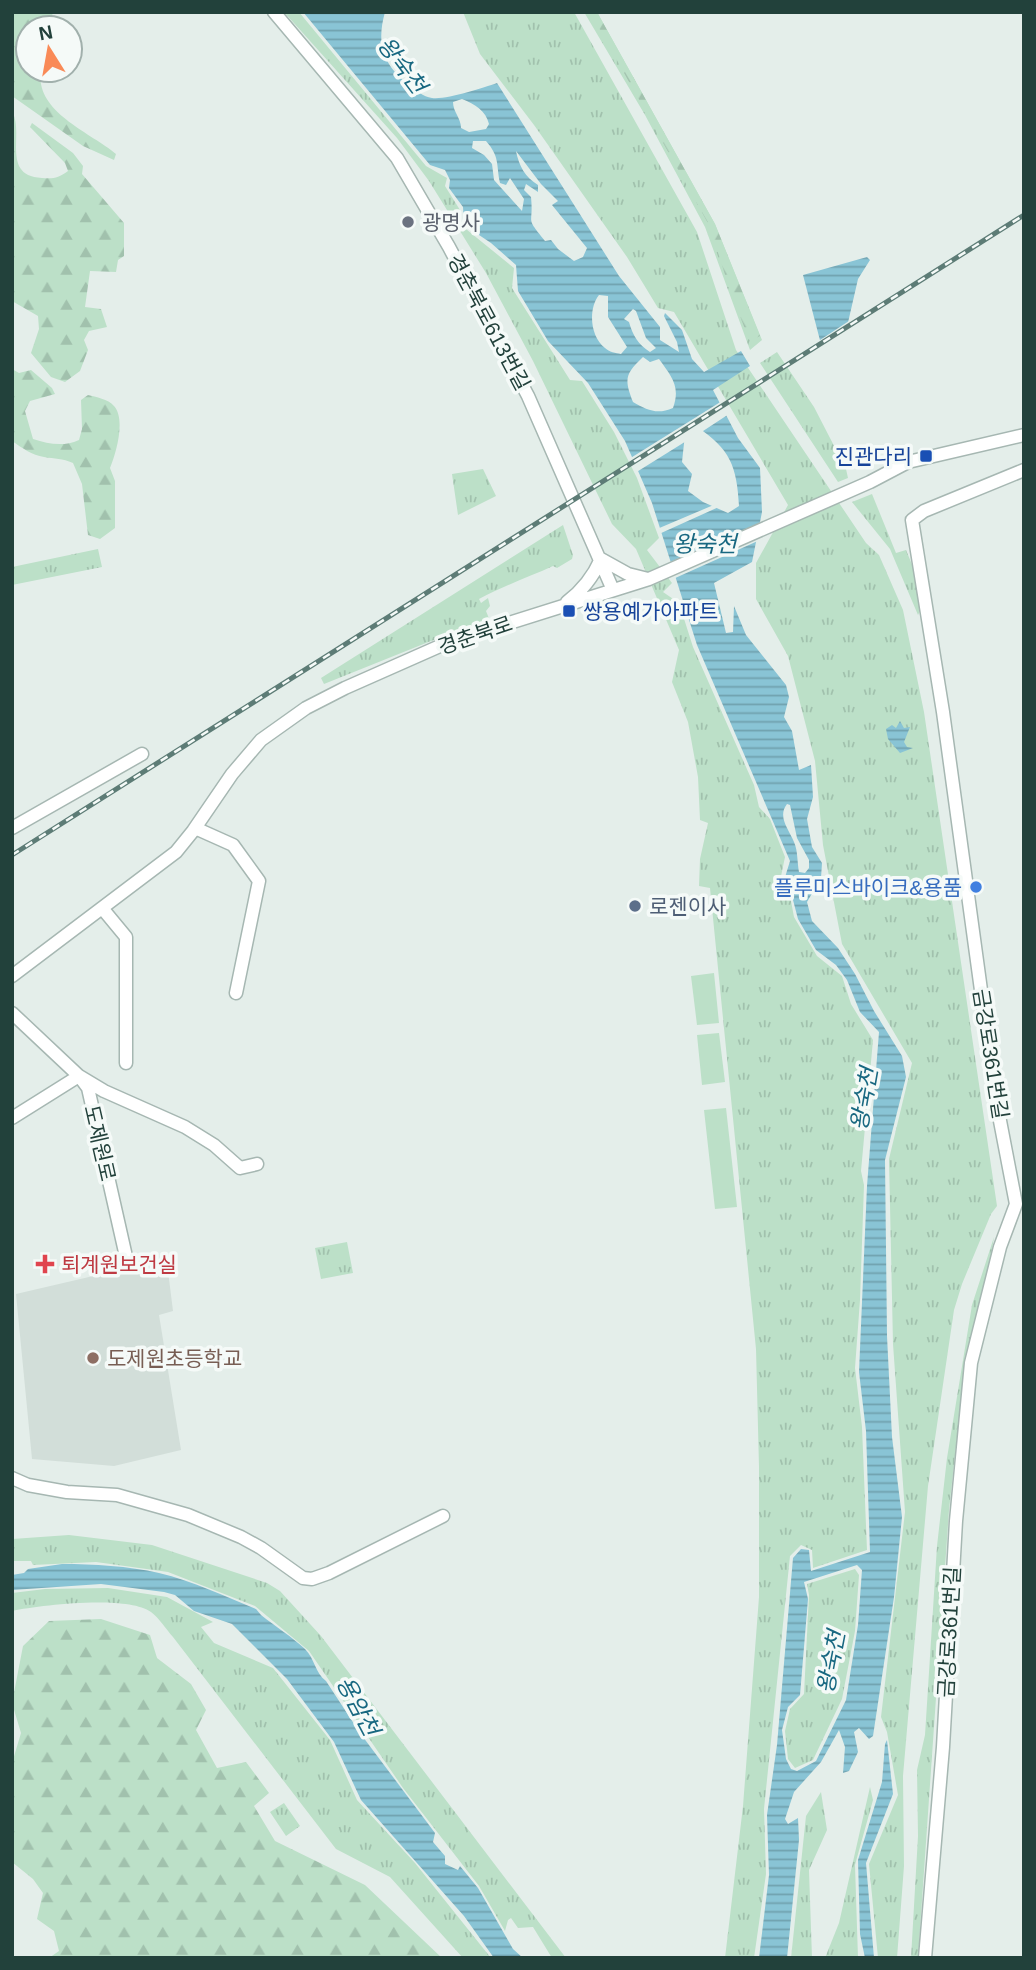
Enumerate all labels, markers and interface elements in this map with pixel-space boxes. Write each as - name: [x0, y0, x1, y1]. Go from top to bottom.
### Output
- north arrow: [14, 14, 84, 84]
- text: N: [37, 21, 55, 44]
- water label: 왕숙천: [373, 32, 433, 100]
- place label: 광명사: [422, 211, 480, 234]
- marker: 광명사: [400, 214, 416, 230]
- street label: 경춘북로613번길: [443, 250, 535, 394]
- place label: 진관다리: [835, 445, 912, 468]
- marker: 진관다리: [918, 448, 934, 464]
- water label: 왕숙천: [673, 531, 740, 557]
- place label: 쌍용예가아파트: [583, 600, 718, 623]
- marker: 쌍용예가아파트: [561, 603, 577, 619]
- street label: 경춘북로: [435, 612, 515, 658]
- place label: 플루미스바이크&용품: [774, 876, 962, 899]
- marker: 플루미스바이크&용품: [968, 879, 984, 895]
- place label: 로젠이사: [649, 895, 726, 918]
- marker: 로젠이사: [627, 898, 643, 914]
- street label: 금강로361번길: [969, 987, 1013, 1121]
- water label: 왕숙천: [846, 1063, 883, 1133]
- street label: 도제원로: [80, 1103, 120, 1183]
- place label: 퇴계원보건실: [61, 1253, 177, 1276]
- marker: 퇴계원보건실: [35, 1254, 55, 1274]
- place label: 도제원초등학교: [107, 1347, 242, 1370]
- marker: 도제원초등학교: [85, 1350, 101, 1366]
- street label: 금강로361번길: [934, 1566, 964, 1698]
- water label: 왕숙천: [812, 1626, 850, 1696]
- water label: 용암천: [332, 1672, 386, 1743]

